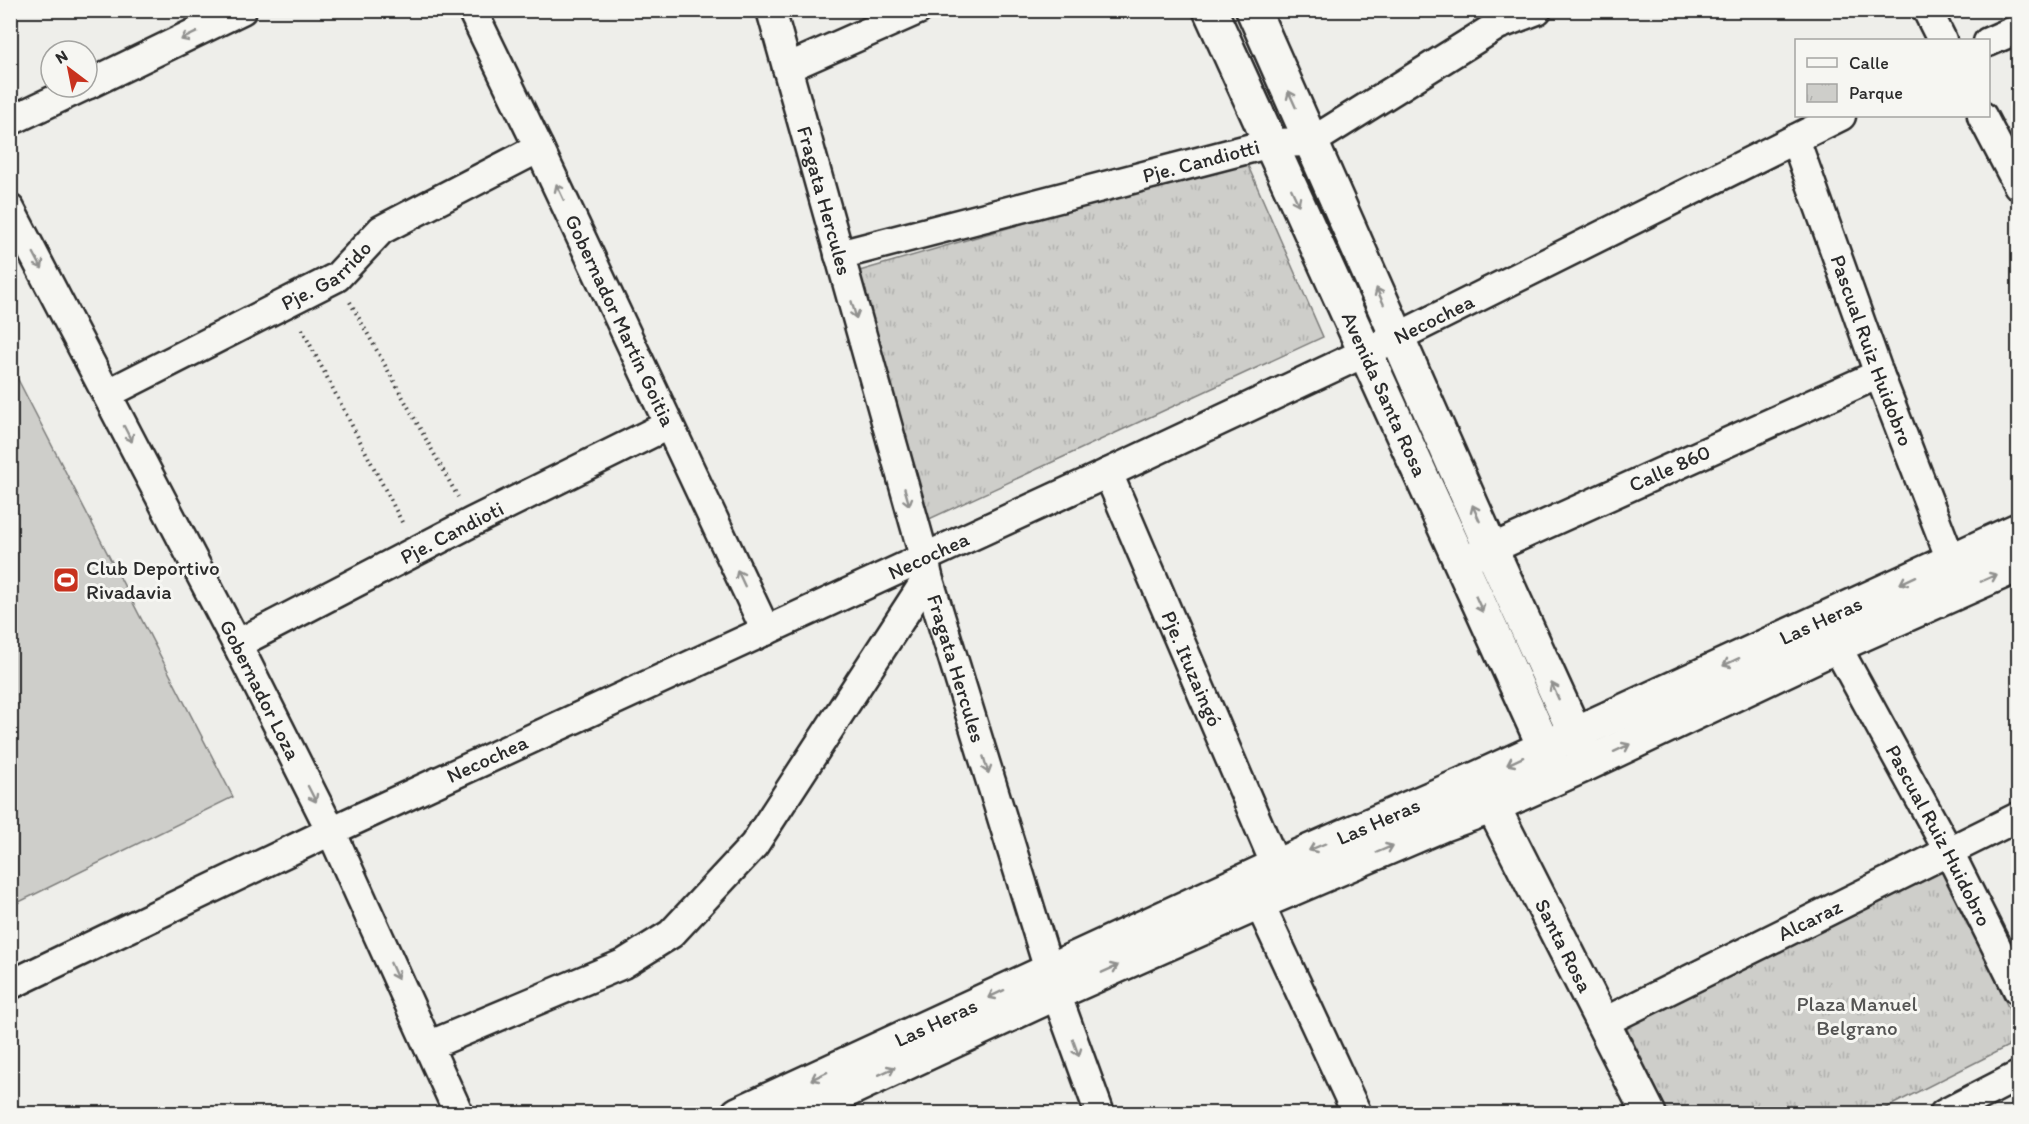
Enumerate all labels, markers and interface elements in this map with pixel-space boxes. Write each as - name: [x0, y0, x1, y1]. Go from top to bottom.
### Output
- one-way arrow: [181, 30, 199, 42]
- north arrow: [39, 39, 99, 99]
- legend: [1795, 39, 1990, 117]
- text: N: [52, 46, 71, 68]
- text: Calle: [1849, 52, 1889, 74]
- text: Parque: [1849, 82, 1903, 104]
- one-way arrow: [1286, 90, 1298, 108]
- street label: Fragata Hercules: [792, 123, 858, 278]
- street label: Pje. Candiotti: [1140, 133, 1262, 188]
- one-way arrow: [554, 184, 565, 202]
- one-way arrow: [1290, 187, 1302, 205]
- street label: Gobernador Martín Goitia: [560, 210, 681, 430]
- street label: Pje. Garrido: [277, 235, 376, 315]
- one-way arrow: [32, 251, 44, 269]
- street label: Pascual Ruiz Huidobro: [1825, 251, 1919, 450]
- one-way arrow: [1373, 288, 1385, 306]
- street label: Necochea: [1389, 288, 1478, 349]
- one-way arrow: [849, 300, 860, 319]
- street label: Avenida Santa Rosa: [1337, 308, 1433, 480]
- one-way arrow: [122, 424, 134, 442]
- street label: Calle 860: [1625, 439, 1714, 497]
- one-way arrow: [902, 487, 913, 506]
- street label: Pje. Candioti: [396, 495, 508, 569]
- one-way arrow: [1469, 504, 1480, 522]
- street label: Necochea: [884, 526, 973, 585]
- place label: Club Deportivo Rivadavia: [86, 555, 220, 604]
- sports icon: Club Deportivo Rivadavia: [51, 565, 81, 595]
- one-way arrow: [734, 570, 746, 588]
- one-way arrow: [1980, 571, 1998, 583]
- one-way arrow: [1899, 575, 1917, 587]
- street label: Las Heras: [1775, 590, 1866, 650]
- street label: Fragata Hercules: [922, 591, 991, 745]
- one-way arrow: [1474, 595, 1485, 613]
- street label: Pje. Ituzaingó: [1156, 607, 1228, 730]
- street label: Gobernador Loza: [215, 615, 306, 764]
- one-way arrow: [1722, 657, 1740, 669]
- one-way arrow: [1549, 682, 1560, 700]
- street label: Necochea: [442, 729, 532, 788]
- street label: Pascual Ruiz Huidobro: [1881, 740, 1997, 930]
- one-way arrow: [1612, 741, 1630, 753]
- one-way arrow: [981, 755, 992, 774]
- one-way arrow: [1507, 755, 1525, 767]
- one-way arrow: [307, 785, 319, 803]
- street label: Las Heras: [1333, 792, 1424, 850]
- one-way arrow: [1309, 842, 1327, 854]
- one-way arrow: [1375, 843, 1393, 854]
- street label: Alcaraz: [1774, 893, 1846, 946]
- street label: Santa Rosa: [1530, 894, 1598, 997]
- one-way arrow: [389, 961, 400, 979]
- one-way arrow: [1100, 963, 1118, 975]
- one-way arrow: [987, 989, 1005, 1000]
- park label: Plaza Manuel Belgrano: [1797, 991, 1917, 1040]
- street label: Las Heras: [890, 992, 981, 1052]
- one-way arrow: [1072, 1038, 1083, 1057]
- one-way arrow: [877, 1065, 895, 1077]
- one-way arrow: [811, 1071, 829, 1082]

